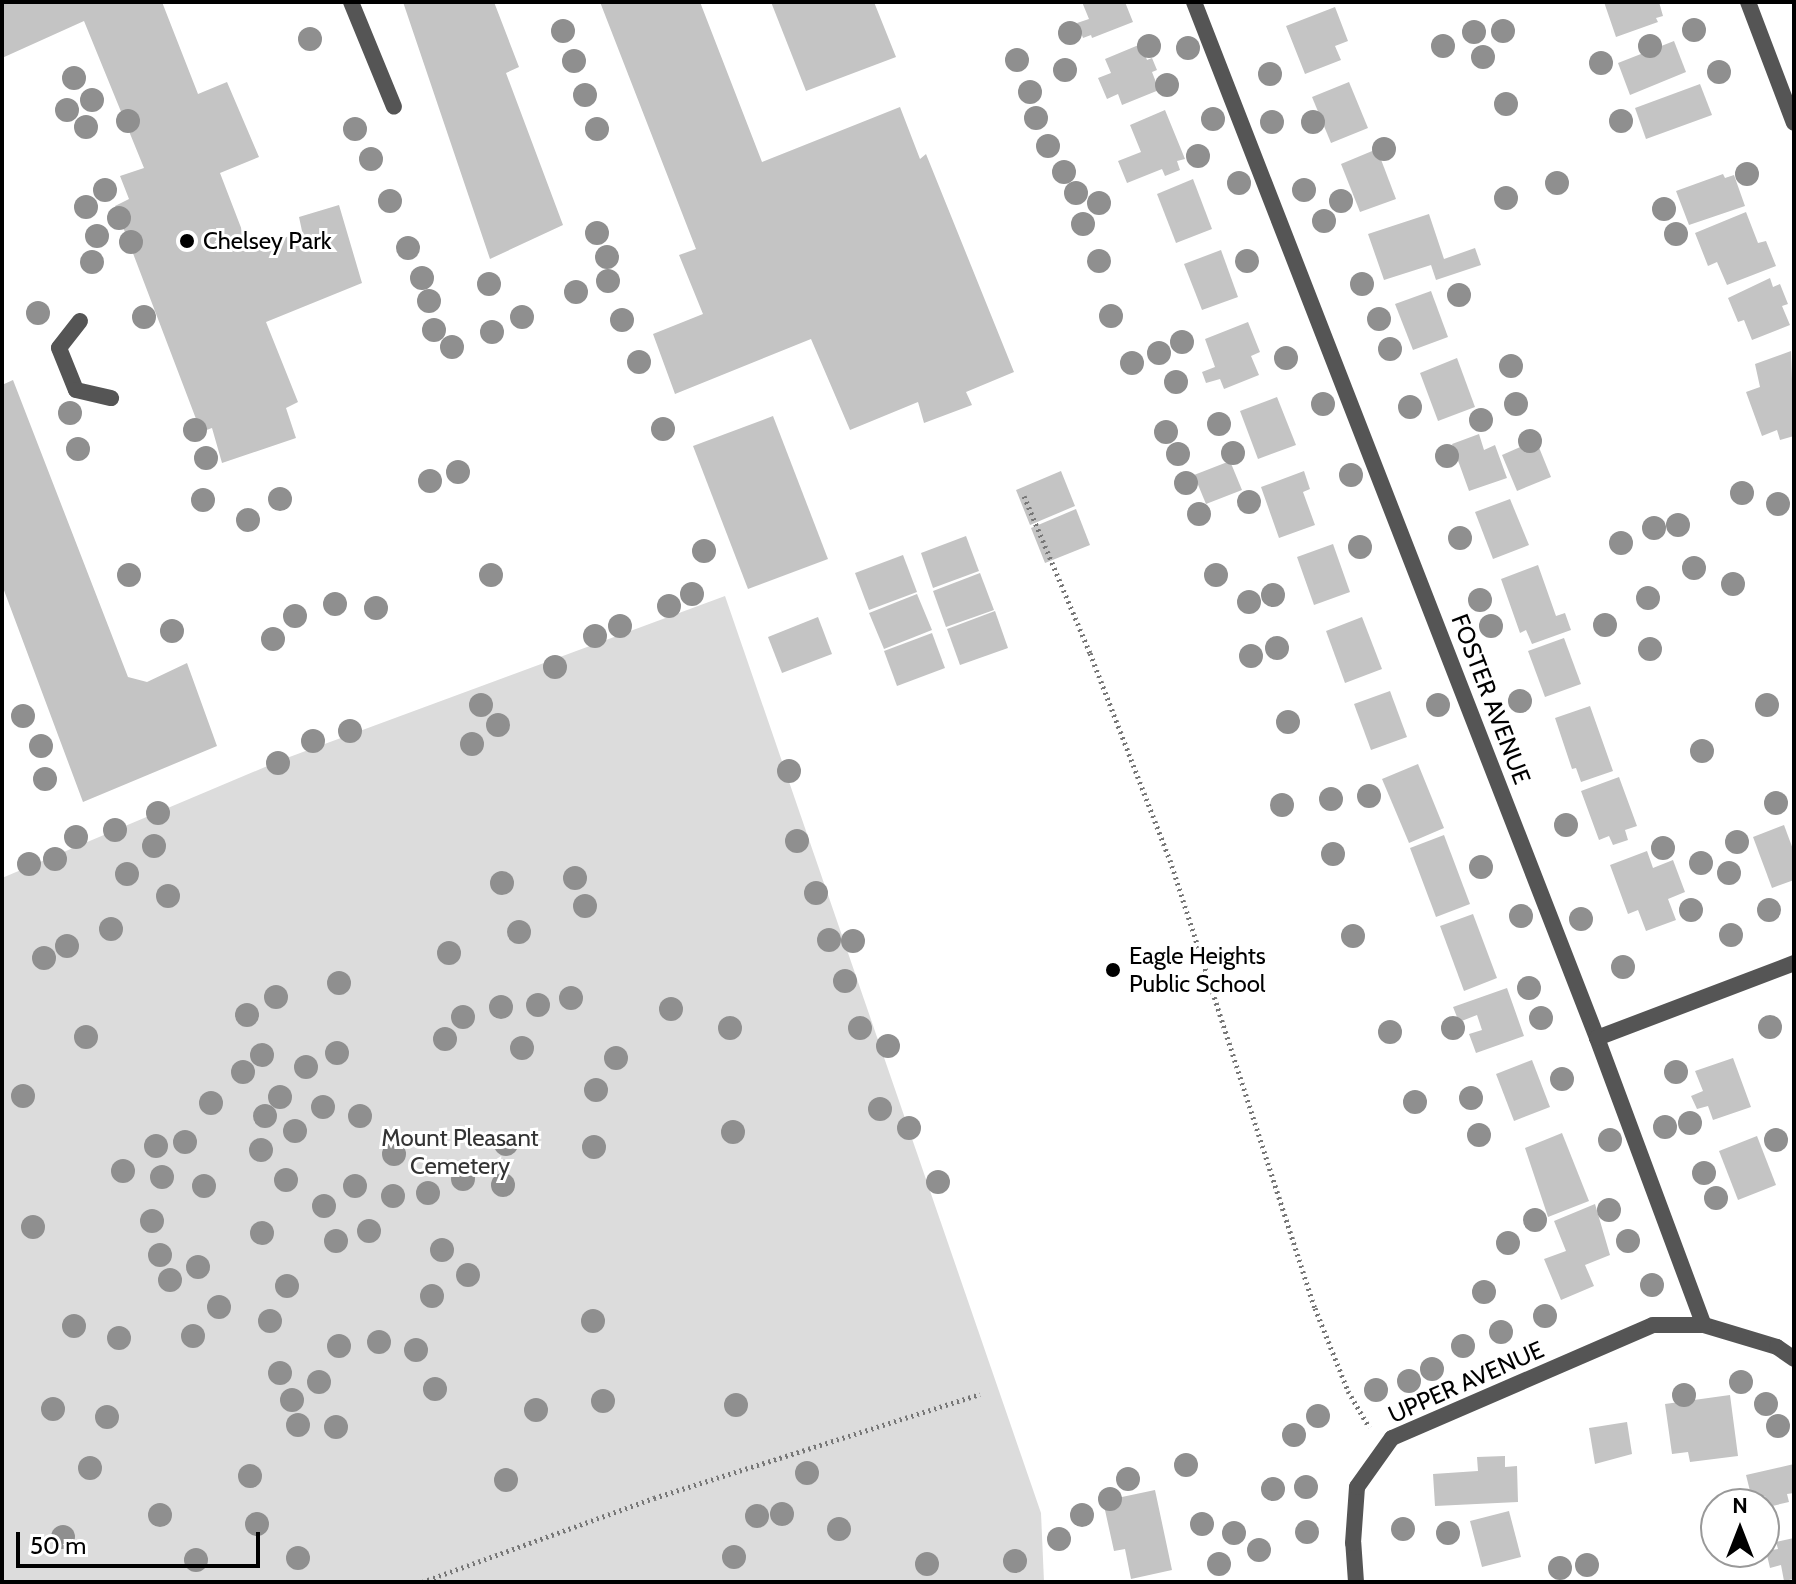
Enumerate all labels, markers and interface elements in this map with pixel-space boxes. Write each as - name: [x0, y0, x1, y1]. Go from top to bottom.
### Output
- place label: Chelsey Park: [203, 227, 332, 255]
- marker: Chelsey Park: [178, 232, 196, 250]
- street label: FOSTER AVENUE: [1445, 610, 1537, 788]
- place label: Eagle Heights Public School: [1129, 942, 1266, 998]
- marker: Eagle Heights Public School: [1104, 961, 1122, 979]
- park label: Mount Pleasant Cemetery: [381, 1124, 539, 1180]
- street label: UPPER AVENUE: [1384, 1335, 1548, 1429]
- north arrow: [1700, 1488, 1780, 1568]
- text: N: [1732, 1492, 1748, 1519]
- scale bar: [20, 1516, 264, 1566]
- text: 50 m: [30, 1531, 86, 1560]

